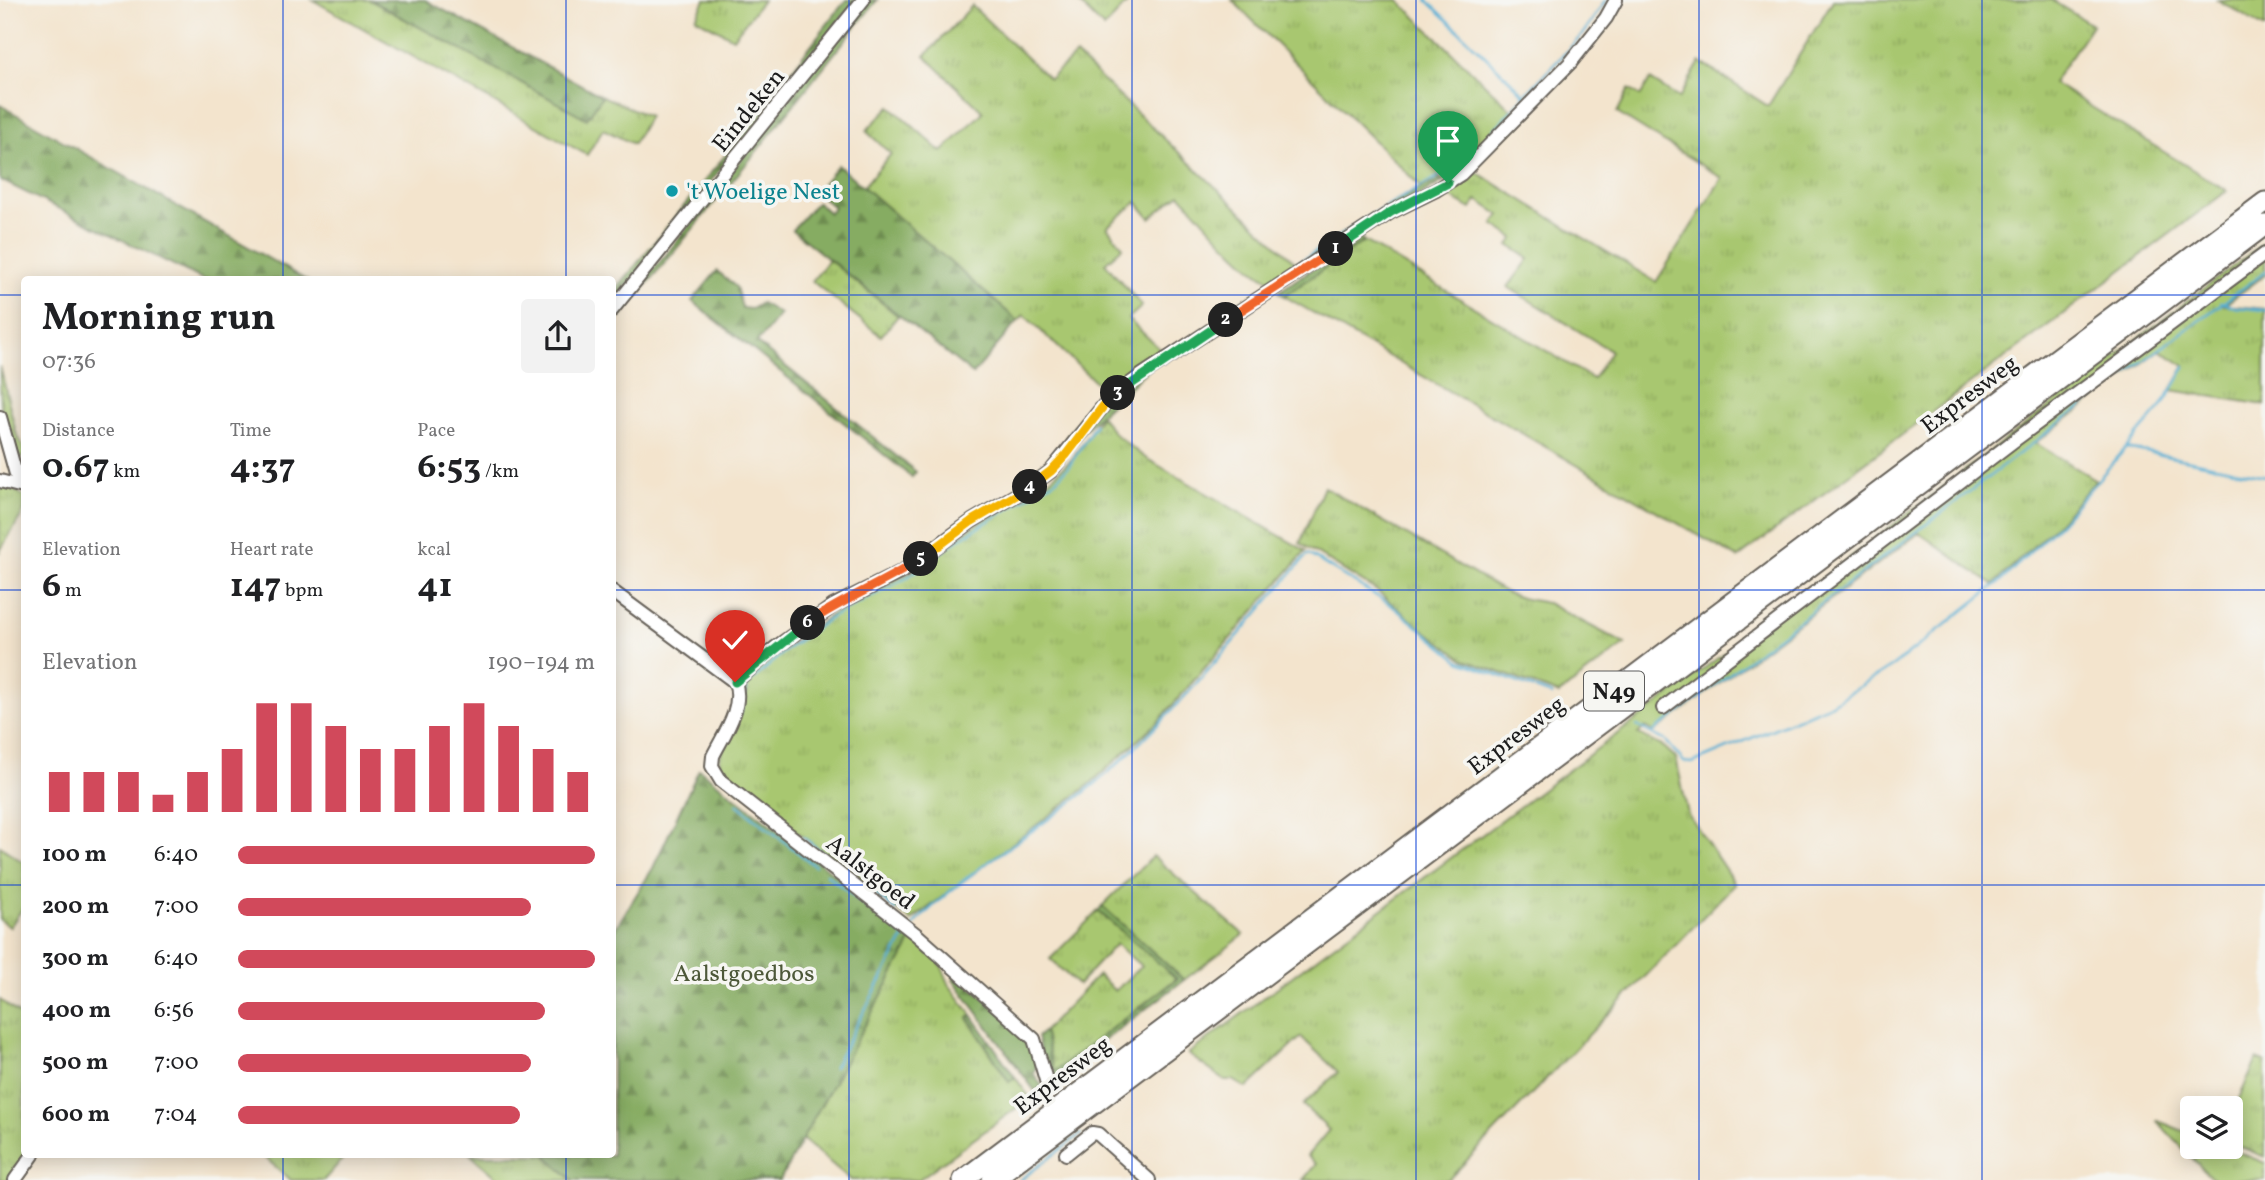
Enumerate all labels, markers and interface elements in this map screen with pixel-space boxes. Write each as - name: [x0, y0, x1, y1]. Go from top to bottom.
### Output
- street label: Eindeken: [705, 62, 794, 161]
- pin: [1418, 111, 1478, 183]
- icon: arrive: [1429, 122, 1467, 160]
- place label: 't Woelige Nest: [686, 176, 840, 210]
- marker: 't Woelige Nest: [664, 183, 680, 199]
- pin: 1: [1318, 232, 1354, 266]
- text: 1: [1332, 235, 1339, 261]
- text: Morning run: [42, 293, 276, 346]
- button: share: [521, 299, 595, 373]
- pin: 2: [1208, 302, 1244, 338]
- text: 2: [1221, 306, 1230, 332]
- text: 07:36: [42, 346, 96, 378]
- street label: Expresweg: [1914, 348, 2026, 443]
- pin: 3: [1100, 376, 1136, 410]
- text: 3: [1113, 379, 1122, 405]
- text: Distance: [42, 418, 115, 444]
- text: Time: [230, 418, 271, 444]
- text: Pace: [417, 418, 455, 444]
- text: 0.67: [42, 444, 109, 492]
- text: 4:37: [230, 444, 295, 492]
- text: 6:53: [417, 444, 481, 492]
- text: km: [109, 459, 140, 485]
- text: /km: [481, 459, 519, 485]
- pin: 4: [1012, 470, 1048, 504]
- text: 4: [1024, 473, 1035, 499]
- text: Elevation: [42, 537, 121, 563]
- text: Heart rate: [230, 537, 314, 563]
- text: kcal: [417, 537, 451, 563]
- pin: 5: [904, 542, 939, 576]
- text: 5: [916, 545, 925, 571]
- text: 6: [42, 563, 61, 611]
- text: 147: [230, 563, 281, 611]
- text: 41: [417, 563, 453, 611]
- text: m: [61, 578, 82, 604]
- text: bpm: [281, 578, 323, 604]
- pin: 6: [790, 606, 826, 640]
- text: 6: [802, 609, 813, 635]
- pin: [705, 610, 765, 682]
- icon: check: [716, 621, 754, 659]
- text: Elevation: [42, 647, 138, 679]
- text: 190–194 m: [487, 647, 595, 679]
- road number: N49: [1584, 671, 1644, 710]
- street label: Expresweg: [1461, 689, 1573, 784]
- street label: Aalstgoed: [818, 828, 921, 919]
- text: 100 m: [42, 839, 107, 871]
- text: 6:40: [154, 839, 198, 871]
- text: 200 m: [42, 891, 109, 923]
- text: 7:00: [154, 891, 199, 923]
- text: 300 m: [42, 943, 109, 975]
- text: 6:40: [154, 943, 198, 975]
- park label: Aalstgoedbos: [674, 958, 814, 992]
- text: 400 m: [42, 995, 111, 1027]
- text: 6:56: [154, 995, 194, 1027]
- street label: Expresweg: [1007, 1029, 1119, 1124]
- text: 500 m: [42, 1047, 108, 1079]
- text: 7:00: [154, 1047, 199, 1079]
- map controls: [2180, 1096, 2243, 1159]
- button: layers: [2180, 1096, 2243, 1159]
- text: 600 m: [42, 1099, 110, 1131]
- text: 7:04: [154, 1099, 198, 1131]

